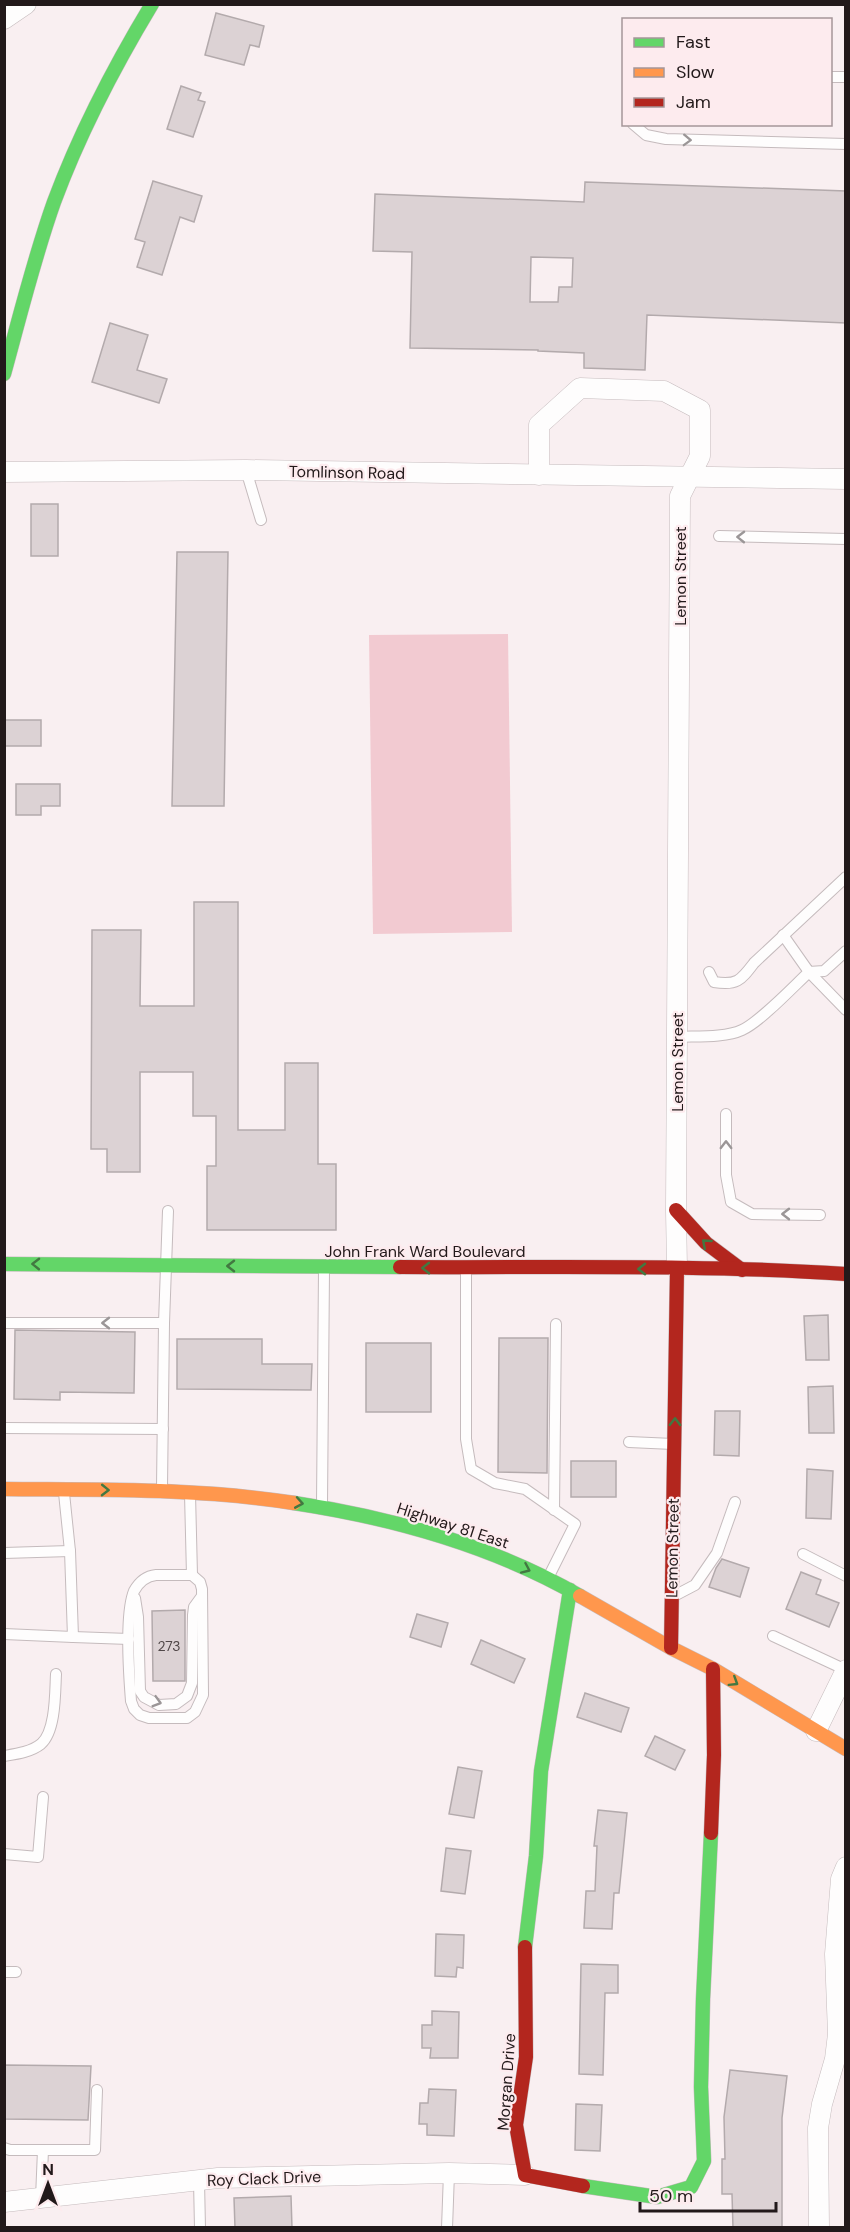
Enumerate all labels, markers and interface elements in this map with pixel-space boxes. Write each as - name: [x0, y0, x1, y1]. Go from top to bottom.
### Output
- legend: [622, 18, 832, 126]
- text: Fast: [676, 30, 711, 54]
- text: Slow: [676, 60, 715, 84]
- text: Jam: [676, 90, 711, 114]
- one-way arrow: [683, 134, 692, 146]
- street label: Tomlinson Road: [289, 461, 405, 484]
- street label: Lemon Street: [670, 526, 691, 626]
- one-way arrow: [737, 530, 746, 543]
- street label: Lemon Street: [667, 1012, 688, 1112]
- one-way arrow: [720, 1140, 732, 1149]
- one-way arrow: [782, 1208, 791, 1220]
- one-way arrow: [702, 1240, 713, 1251]
- street label: John Frank Ward Boulevard: [324, 1241, 526, 1262]
- one-way arrow: [31, 1258, 40, 1270]
- one-way arrow: [226, 1260, 235, 1272]
- one-way arrow: [421, 1261, 430, 1274]
- one-way arrow: [637, 1263, 646, 1275]
- one-way arrow: [101, 1317, 110, 1329]
- one-way arrow: [669, 1417, 681, 1426]
- one-way arrow: [100, 1484, 109, 1497]
- one-way arrow: [294, 1496, 304, 1509]
- street label: Highway 81 East: [394, 1497, 512, 1554]
- street label: Lemon Street: [661, 1498, 684, 1598]
- one-way arrow: [520, 1561, 531, 1573]
- house number: 273: [157, 1637, 181, 1655]
- one-way arrow: [727, 1675, 738, 1686]
- one-way arrow: [151, 1695, 162, 1707]
- street label: Morgan Drive: [493, 2033, 520, 2131]
- north arrow: [18, 2154, 78, 2214]
- text: N: [42, 2159, 54, 2180]
- street label: Roy Clack Drive: [207, 2166, 321, 2191]
- scale bar: [640, 2175, 776, 2213]
- text: 50 m: [649, 2184, 693, 2208]

